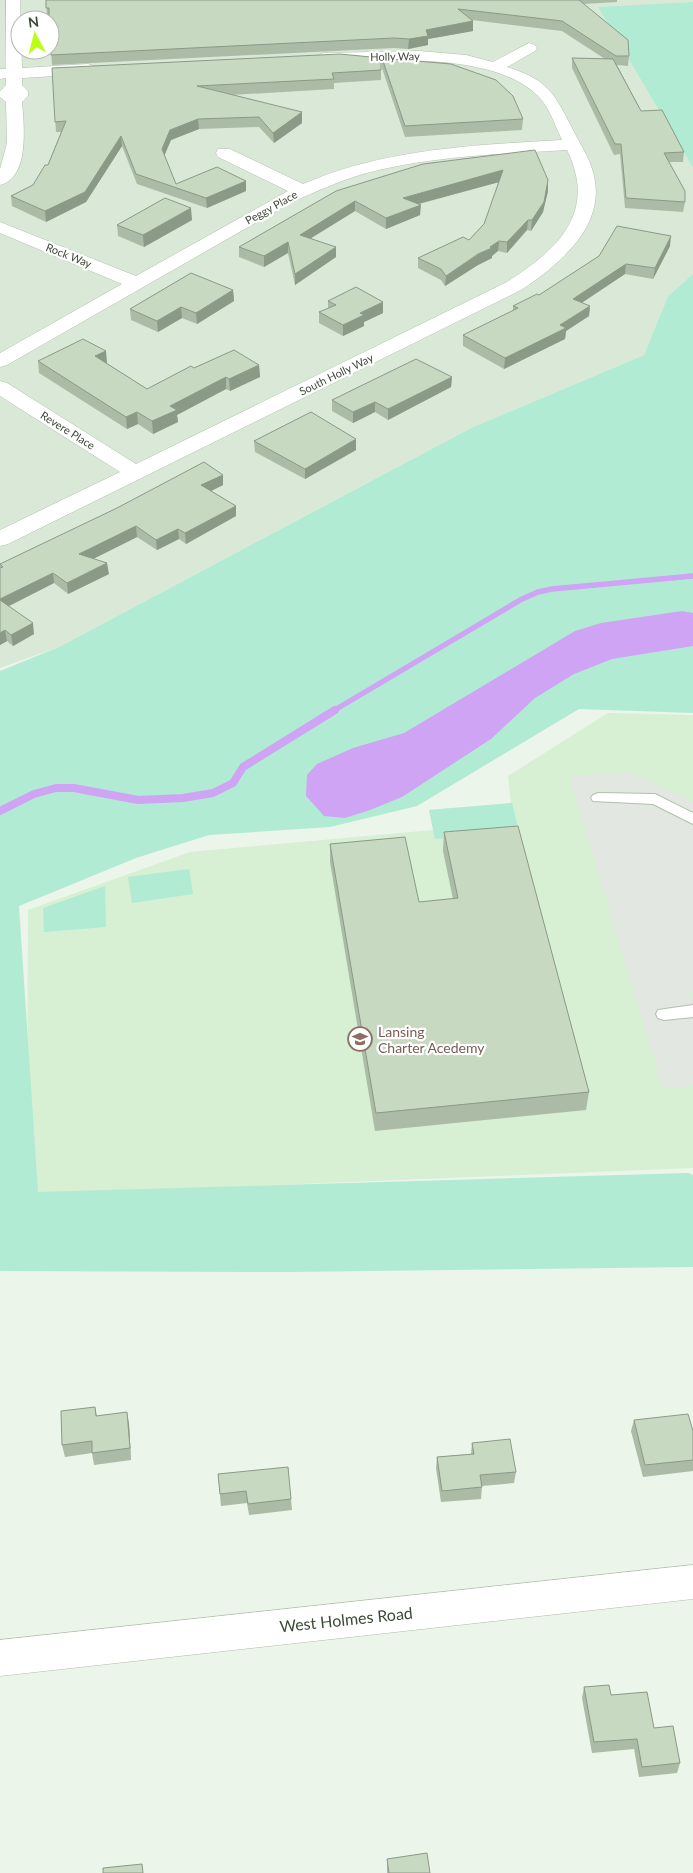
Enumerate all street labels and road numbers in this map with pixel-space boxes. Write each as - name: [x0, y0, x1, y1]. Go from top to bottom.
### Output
- street label: Holly Way: [370, 49, 420, 63]
- street label: Peggy Place: [243, 187, 299, 227]
- street label: Rock Way: [44, 240, 94, 270]
- street label: South Holly Way: [297, 350, 375, 398]
- street label: Revere Place: [38, 408, 98, 452]
- street label: West Holmes Road: [278, 1603, 414, 1635]

